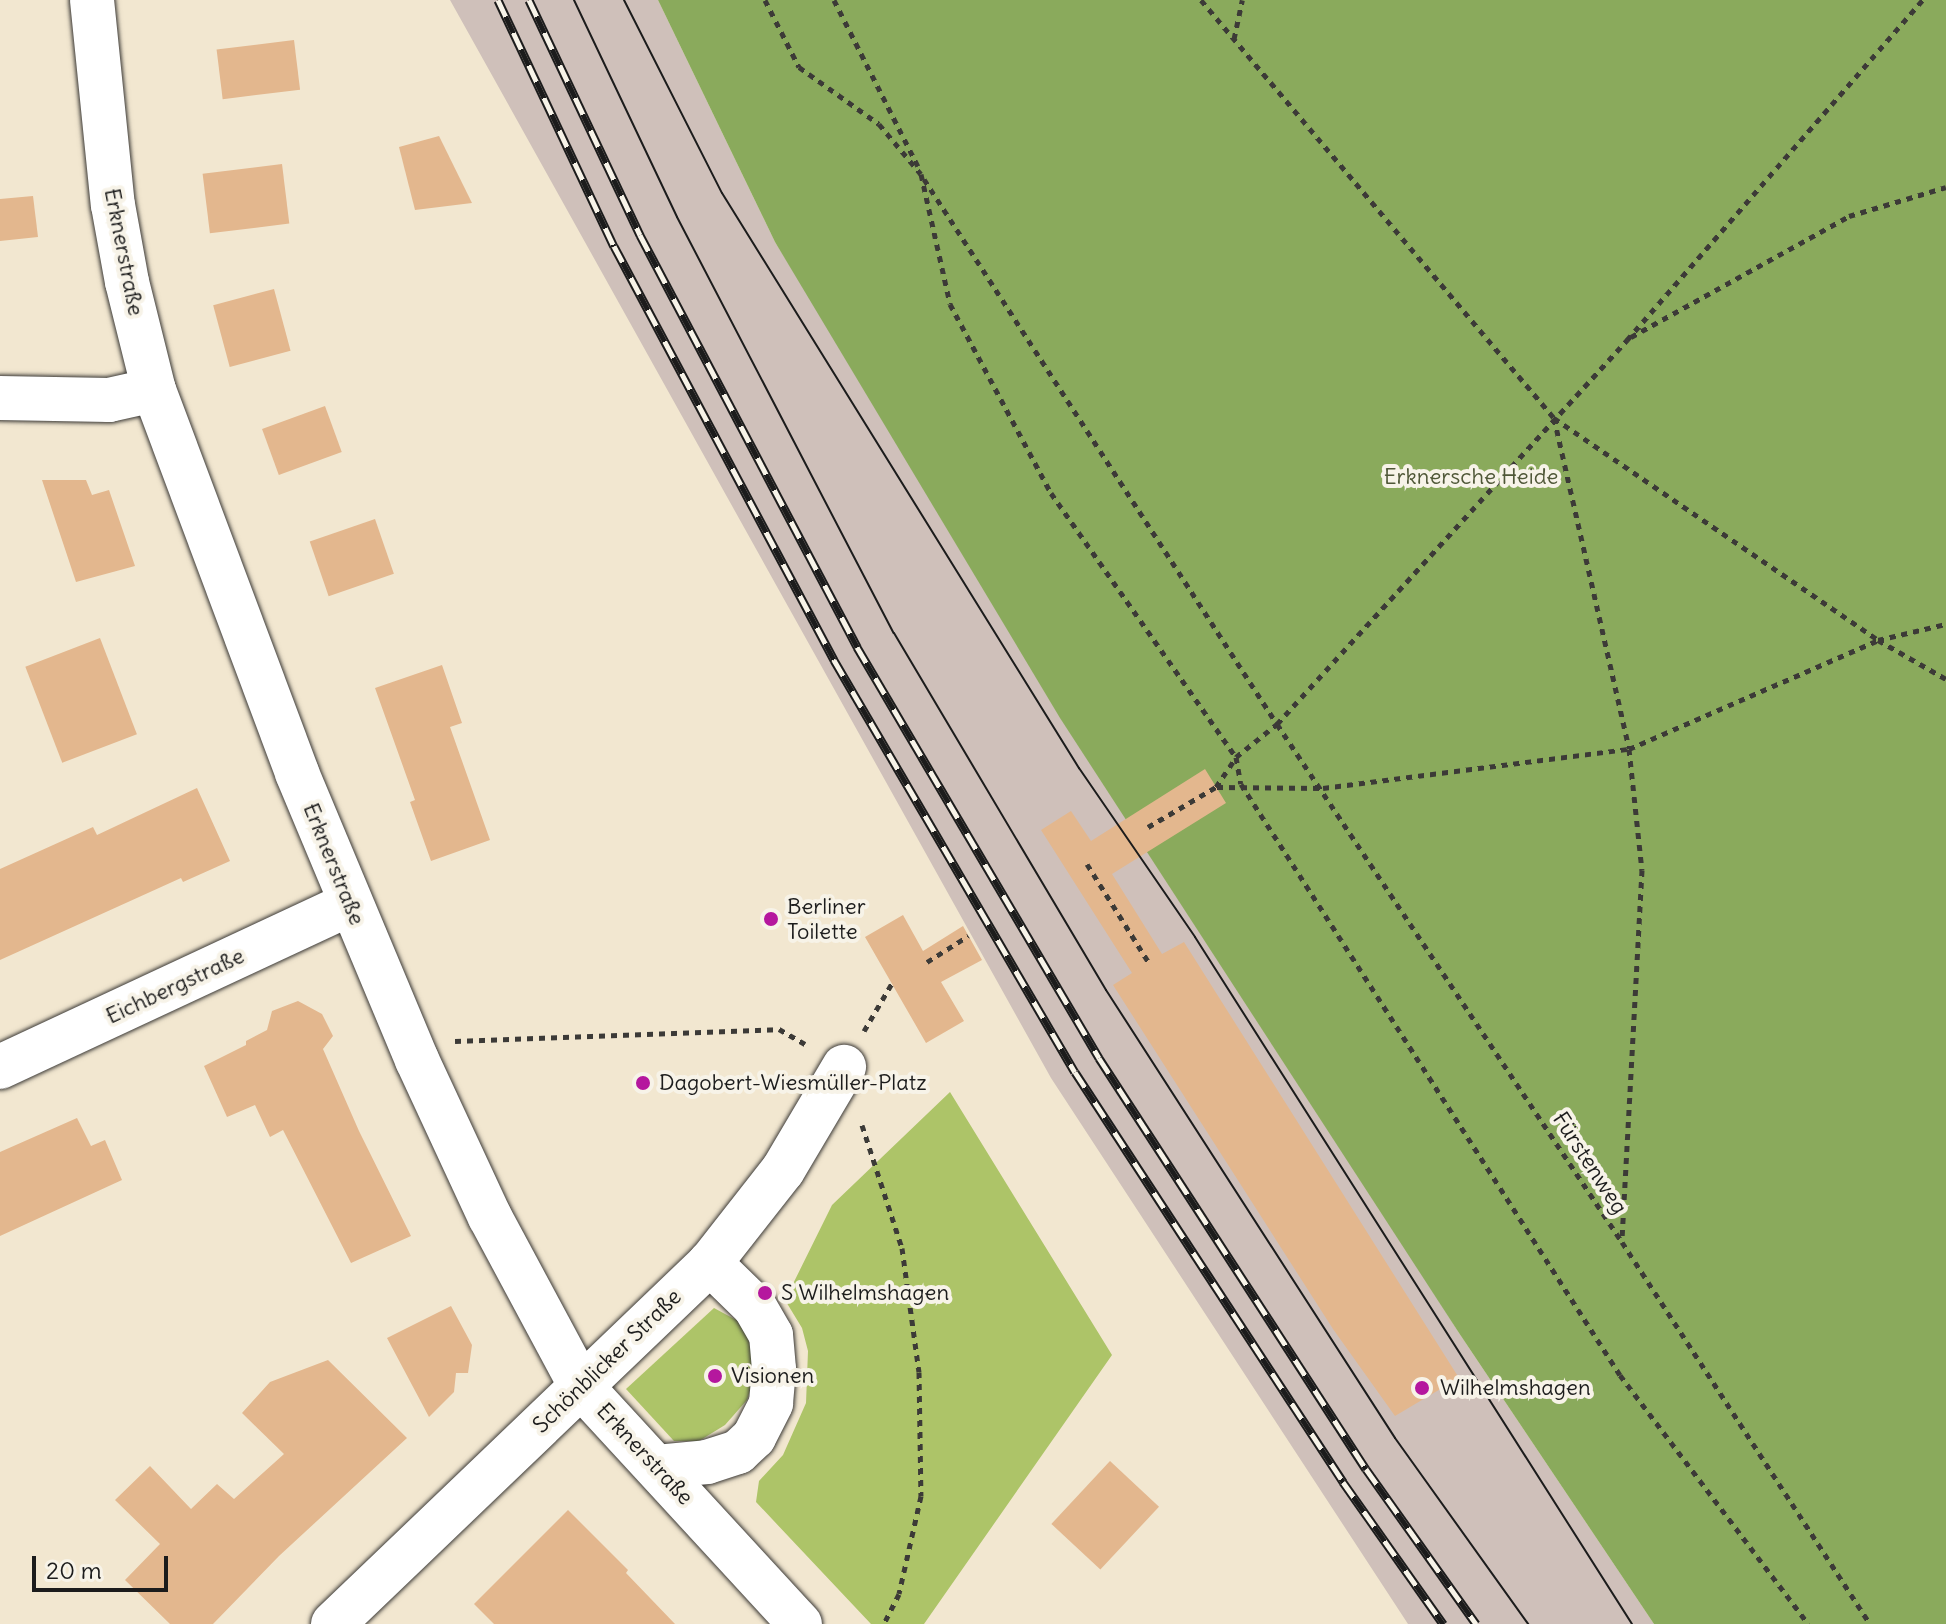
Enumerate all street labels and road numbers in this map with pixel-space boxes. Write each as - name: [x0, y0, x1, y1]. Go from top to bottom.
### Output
- street label: Erknerstraße: [99, 186, 149, 318]
- street label: Erknerstraße: [298, 799, 370, 929]
- street label: Eichbergstraße: [102, 942, 248, 1030]
- street label: Fürstenweg: [1547, 1107, 1633, 1219]
- street label: Schönblicker Straße: [527, 1283, 687, 1439]
- street label: Erknerstraße: [591, 1398, 699, 1510]

